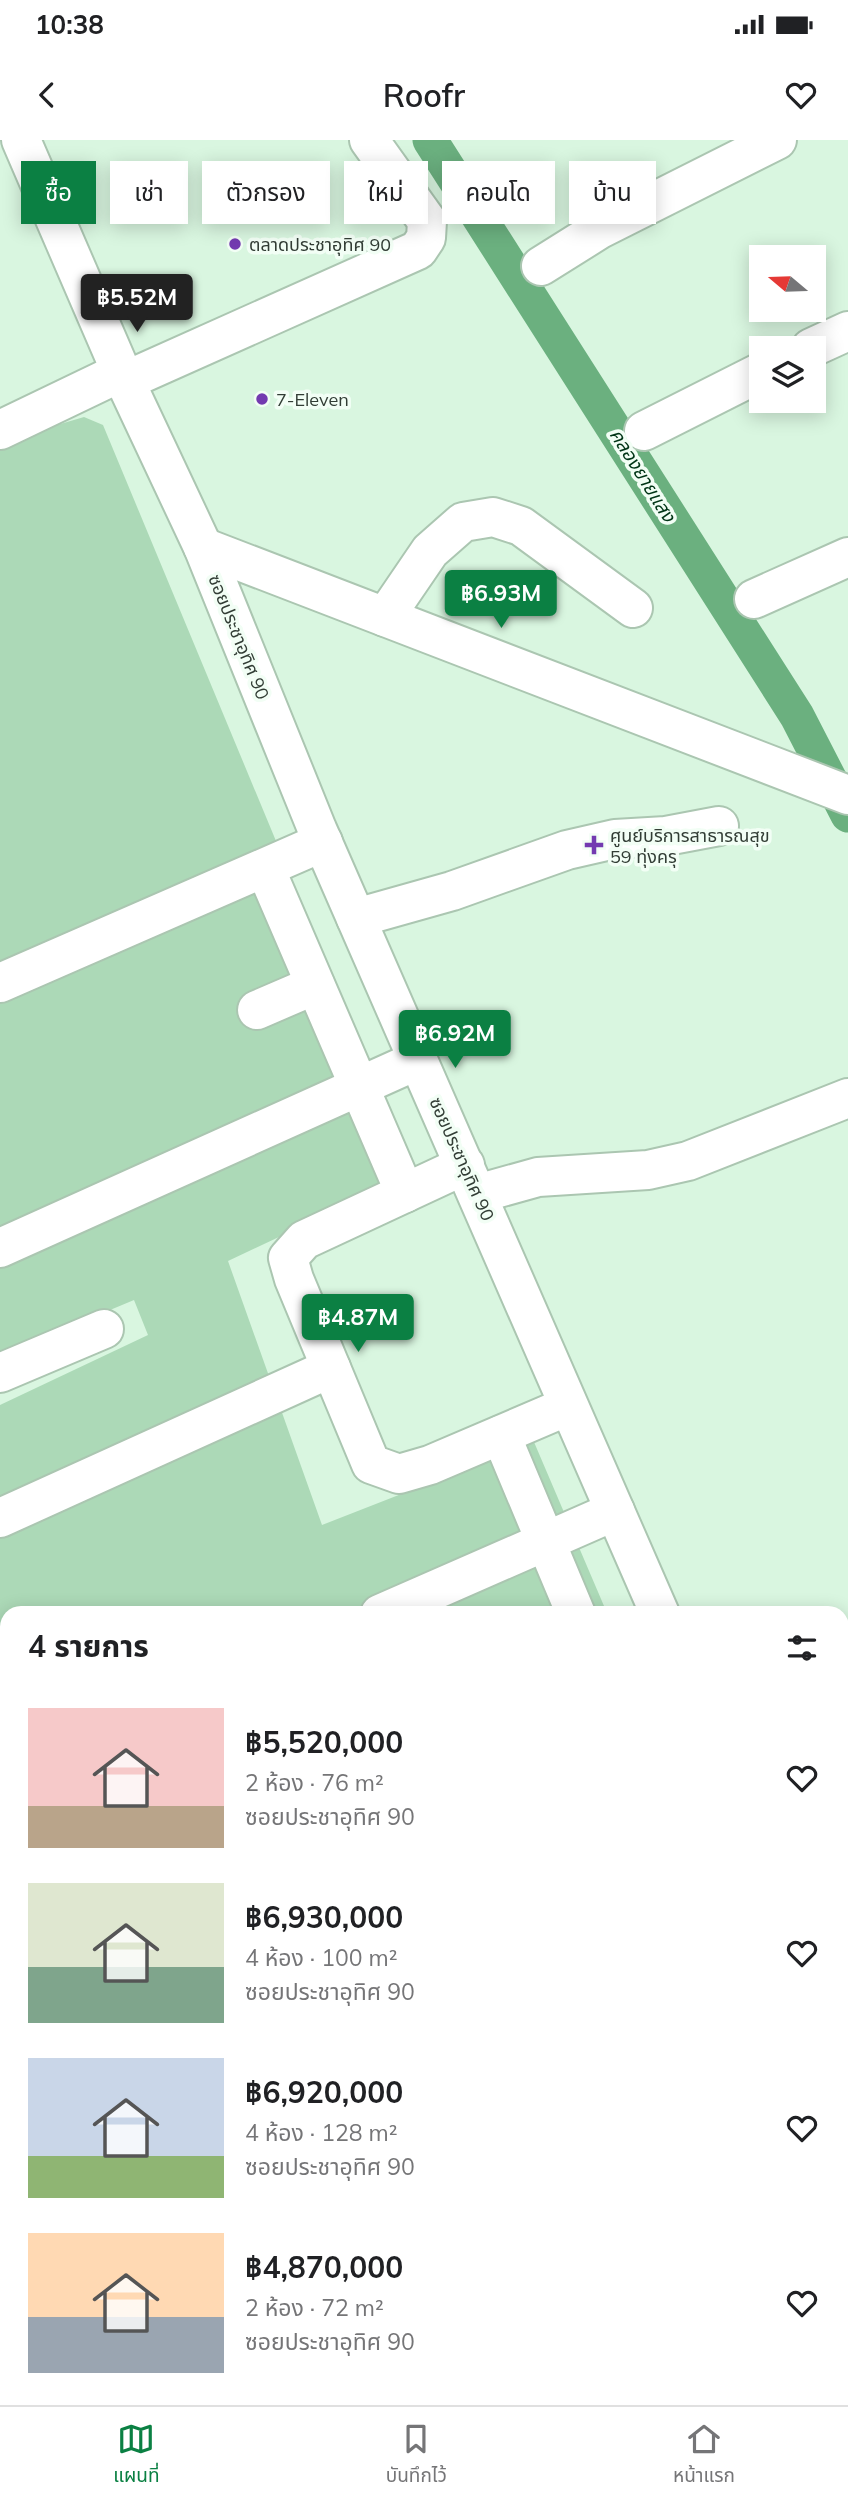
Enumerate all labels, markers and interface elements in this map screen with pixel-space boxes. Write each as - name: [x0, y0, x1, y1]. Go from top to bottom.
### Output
- text: 10:38: [35, 8, 104, 41]
- text: Roofr: [383, 75, 465, 115]
- icon: back: [28, 76, 66, 114]
- icon: heart: [782, 76, 820, 114]
- chip: ซื้อ: [21, 161, 96, 224]
- chip: เช่า: [110, 161, 188, 224]
- chip: ตัวกรอง: [202, 161, 330, 224]
- chip: ใหม่: [344, 161, 428, 224]
- chip: คอนโด: [442, 161, 555, 224]
- chip: บ้าน: [569, 161, 656, 224]
- place label: ตลาดประชาอุทิศ 90: [249, 233, 391, 256]
- marker: ตลาดประชาอุทิศ 90: [227, 236, 243, 252]
- north arrow: [749, 245, 826, 322]
- map controls: [749, 245, 826, 413]
- pin: ฿5.52M: [80, 274, 194, 334]
- text: ฿5.52M: [97, 282, 177, 311]
- button: layers: [749, 336, 826, 413]
- place label: 7-Eleven: [276, 388, 349, 411]
- marker: 7-Eleven: [254, 391, 270, 407]
- water label: คลองยายแสง: [605, 424, 682, 527]
- pin: ฿6.93M: [444, 570, 558, 630]
- street label: ซอยประชาอุทิศ 90: [203, 571, 275, 703]
- text: ฿6.93M: [461, 578, 541, 607]
- place label: ศูนย์บริการสาธารณสุข 59 ทุ่งครุ: [610, 824, 770, 868]
- marker: ศูนย์บริการสาธารณสุข 59 ทุ่งครุ: [584, 835, 604, 855]
- pin: ฿6.92M: [398, 1010, 512, 1070]
- text: ฿6.92M: [415, 1018, 495, 1047]
- street label: ซอยประชาอุทิศ 90: [424, 1094, 500, 1224]
- pin: ฿4.87M: [301, 1294, 415, 1354]
- text: ฿4.87M: [318, 1302, 398, 1331]
- text: 4 รายการ: [28, 1627, 149, 1665]
- icon: filters: [783, 1629, 821, 1667]
- text: ฿5,520,000: [245, 1723, 403, 1761]
- icon: home: [84, 1736, 168, 1820]
- icon: heart: [783, 1759, 821, 1797]
- text: 2 ห้อง · 76 m²: [245, 1768, 384, 1797]
- text: ซอยประชาอุทิศ 90: [245, 1802, 415, 1831]
- text: ฿6,930,000: [245, 1898, 403, 1936]
- icon: home: [84, 1911, 168, 1995]
- icon: heart: [783, 1934, 821, 1972]
- text: 4 ห้อง · 100 m²: [245, 1943, 398, 1972]
- text: ซอยประชาอุทิศ 90: [245, 1977, 415, 2006]
- text: ฿6,920,000: [245, 2073, 403, 2111]
- icon: home: [84, 2086, 168, 2170]
- icon: heart: [783, 2109, 821, 2147]
- text: 4 ห้อง · 128 m²: [245, 2118, 398, 2147]
- text: ซอยประชาอุทิศ 90: [245, 2152, 415, 2181]
- text: ฿4,870,000: [245, 2248, 403, 2286]
- icon: home: [84, 2261, 168, 2345]
- icon: heart: [783, 2284, 821, 2322]
- text: 2 ห้อง · 72 m²: [245, 2293, 384, 2322]
- text: ซอยประชาอุทิศ 90: [245, 2327, 415, 2356]
- tab: แผนที่: [113, 2420, 159, 2491]
- tab: บันทึกไว้: [386, 2420, 447, 2491]
- tab: หน้าแรก: [673, 2420, 735, 2491]

